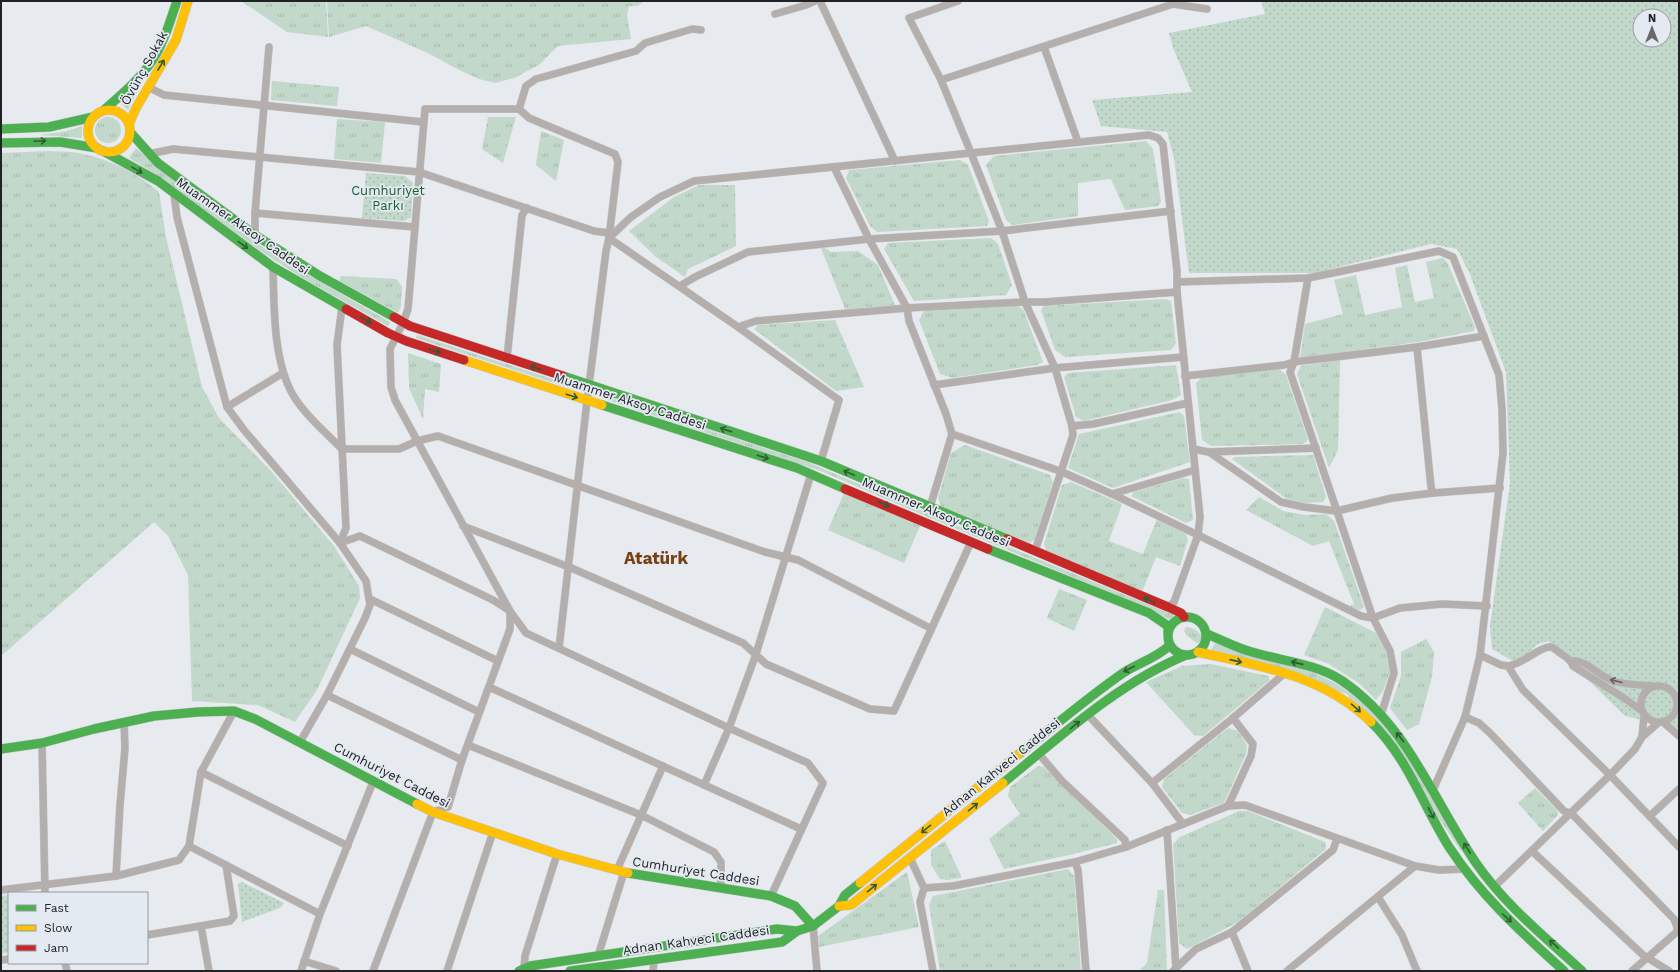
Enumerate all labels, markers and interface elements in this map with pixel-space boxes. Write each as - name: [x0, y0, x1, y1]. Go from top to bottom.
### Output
- north arrow: [1632, 8, 1672, 48]
- text: N: [1648, 12, 1656, 25]
- street label: Övünç Sokak: [117, 28, 171, 108]
- one-way arrow: [157, 60, 165, 72]
- one-way arrow: [33, 137, 46, 145]
- one-way arrow: [131, 166, 143, 174]
- street label: Muammer Aksoy Caddesi: [174, 174, 312, 278]
- park label: Cumhuriyet Parkı: [351, 183, 425, 213]
- one-way arrow: [238, 241, 249, 249]
- one-way arrow: [360, 317, 372, 325]
- one-way arrow: [429, 348, 442, 355]
- one-way arrow: [530, 364, 543, 371]
- street label: Muammer Aksoy Caddesi: [552, 369, 708, 433]
- one-way arrow: [565, 393, 578, 400]
- one-way arrow: [720, 426, 733, 433]
- one-way arrow: [756, 454, 769, 461]
- one-way arrow: [844, 469, 856, 476]
- street label: Muammer Aksoy Caddesi: [860, 474, 1012, 550]
- one-way arrow: [877, 501, 889, 508]
- district label: Atatürk: [624, 548, 688, 568]
- one-way arrow: [1144, 596, 1156, 603]
- one-way arrow: [1230, 657, 1243, 665]
- one-way arrow: [1291, 658, 1304, 666]
- one-way arrow: [1124, 666, 1136, 673]
- one-way arrow: [1610, 677, 1623, 684]
- one-way arrow: [1350, 704, 1361, 713]
- street label: Adnan Kahveci Caddesi: [939, 715, 1063, 819]
- one-way arrow: [1069, 721, 1080, 730]
- one-way arrow: [1396, 731, 1405, 742]
- street label: Cumhuriyet Caddesi: [331, 739, 453, 811]
- one-way arrow: [968, 802, 979, 811]
- one-way arrow: [1428, 807, 1435, 819]
- one-way arrow: [920, 825, 931, 834]
- one-way arrow: [1463, 843, 1471, 854]
- street label: Cumhuriyet Caddesi: [631, 854, 761, 888]
- one-way arrow: [867, 884, 877, 893]
- legend: [8, 892, 148, 964]
- text: Fast: [44, 901, 69, 915]
- one-way arrow: [1501, 913, 1512, 922]
- text: Slow: [44, 921, 72, 935]
- street label: Adnan Kahveci Caddesi: [622, 922, 770, 958]
- one-way arrow: [1548, 940, 1559, 949]
- text: Jam: [44, 941, 69, 955]

